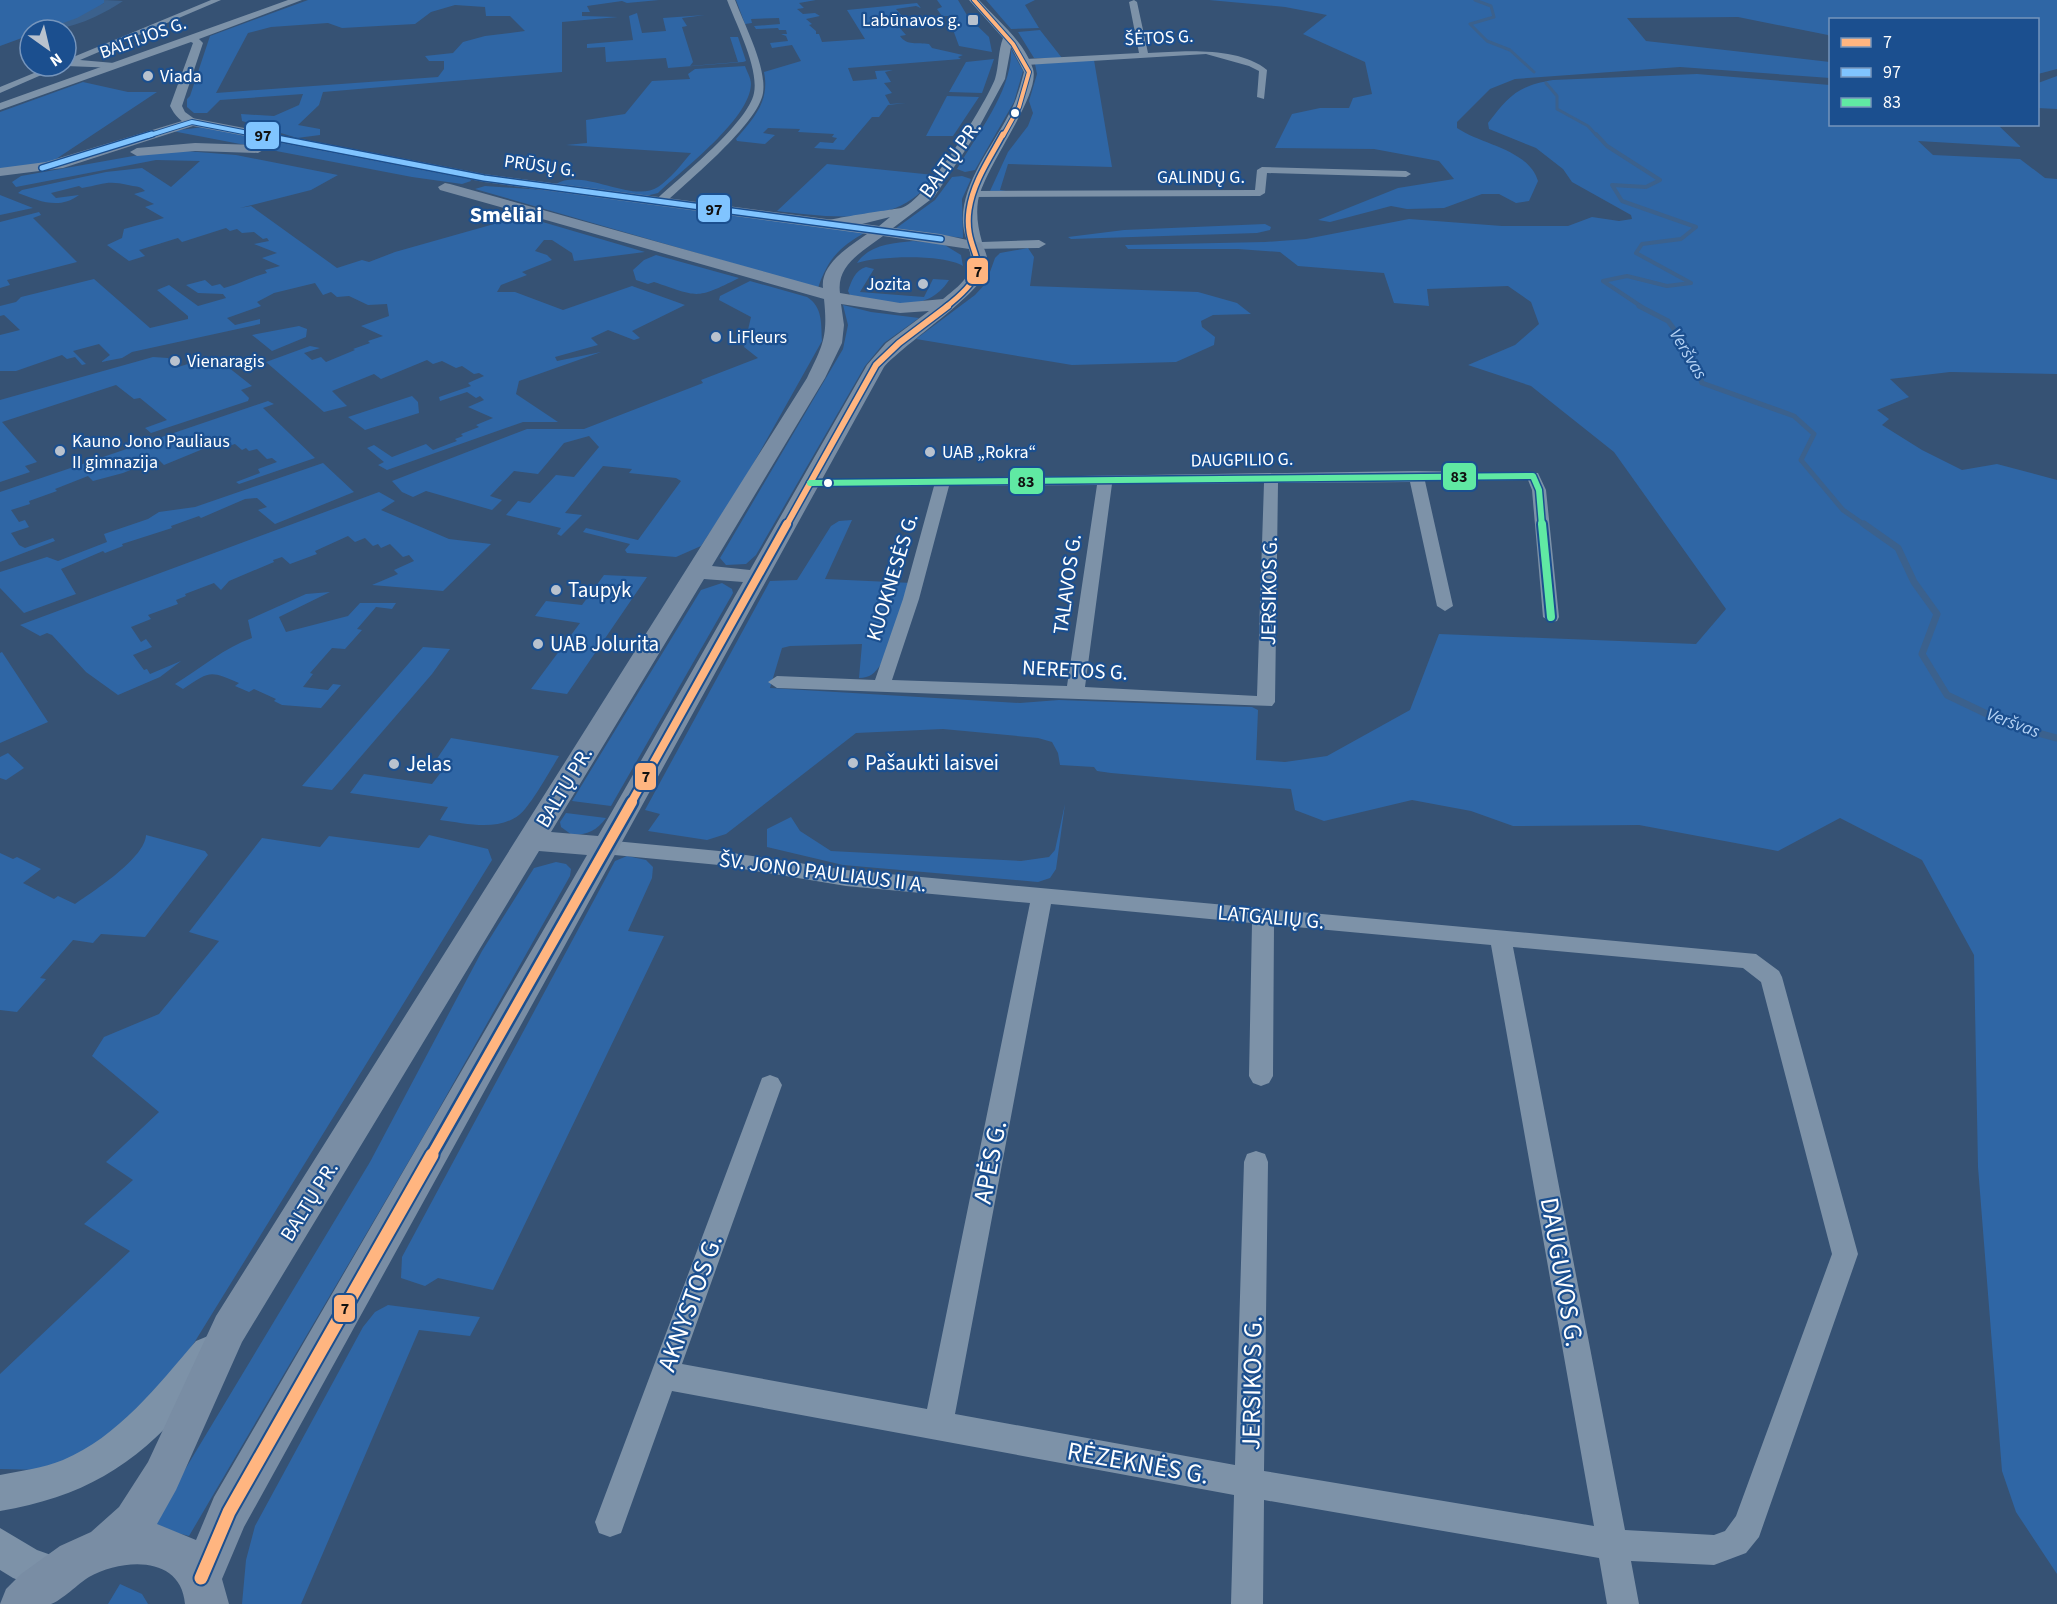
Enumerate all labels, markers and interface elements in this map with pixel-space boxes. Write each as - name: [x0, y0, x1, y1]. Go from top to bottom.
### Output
- place label: Labūnavos g.: [862, 8, 961, 33]
- street label: BALTIJOS G.: [96, 11, 190, 65]
- marker: Labūnavos g.: [966, 13, 980, 27]
- north arrow: [18, 18, 78, 78]
- legend: [1829, 18, 2039, 126]
- street label: ŠĖTOS G.: [1124, 24, 1194, 52]
- text: 7: [1883, 30, 1892, 55]
- text: N: [45, 48, 66, 72]
- text: 97: [1883, 60, 1901, 85]
- place label: Viada: [160, 64, 202, 89]
- marker: Viada: [141, 69, 155, 83]
- text: 83: [1883, 90, 1901, 115]
- unlabelled marker: [1009, 107, 1021, 119]
- street label: BALTŲ PR.: [912, 114, 988, 204]
- line badge: 97: [245, 121, 280, 150]
- text: 97: [255, 125, 271, 147]
- street label: PRŪSŲ G.: [502, 149, 578, 183]
- street label: GALINDŲ G.: [1157, 165, 1245, 190]
- line badge: 97: [697, 194, 731, 223]
- district label: Smėliai: [470, 199, 542, 231]
- text: 97: [706, 199, 722, 221]
- line badge: 7: [966, 257, 989, 285]
- text: 7: [974, 261, 982, 283]
- place label: Jozita: [866, 272, 911, 297]
- marker: Jozita: [916, 277, 930, 291]
- water label: Veršvas: [1663, 324, 1713, 384]
- place label: LiFleurs: [728, 325, 787, 350]
- marker: LiFleurs: [709, 330, 723, 344]
- place label: Vienaragis: [187, 349, 264, 374]
- marker: Vienaragis: [168, 354, 182, 368]
- place label: Kauno Jono Pauliaus II gimnazija: [72, 429, 230, 475]
- place label: UAB „Rokra“: [942, 440, 1036, 465]
- marker: Kauno Jono Pauliaus II gimnazija: [53, 444, 67, 458]
- marker: UAB „Rokra“: [923, 445, 937, 459]
- street label: DAUGPILIO G.: [1190, 447, 1294, 473]
- line badge: 83: [1442, 462, 1477, 491]
- text: 83: [1451, 466, 1467, 488]
- line badge: 83: [1009, 467, 1044, 495]
- text: 83: [1018, 471, 1034, 493]
- unlabelled marker: [822, 477, 834, 489]
- street label: KUOKNESĖS G.: [858, 509, 926, 645]
- street label: TALAVOS G.: [1045, 532, 1089, 636]
- street label: JERSIKOS G.: [1253, 536, 1285, 646]
- place label: Taupyk: [568, 575, 632, 605]
- marker: Taupyk: [549, 583, 563, 597]
- place label: UAB Jolurita: [550, 629, 659, 659]
- marker: UAB Jolurita: [531, 637, 545, 651]
- street label: NERETOS G.: [1021, 652, 1129, 688]
- water label: Veršvas: [1983, 702, 2043, 744]
- street label: BALTŲ PR.: [528, 741, 600, 833]
- place label: Pašaukti laisvei: [865, 748, 999, 778]
- place label: Jelas: [406, 749, 451, 779]
- marker: Pašaukti laisvei: [846, 756, 860, 770]
- marker: Jelas: [387, 757, 401, 771]
- line badge: 7: [634, 762, 657, 791]
- text: 7: [642, 766, 650, 788]
- street label: ŠV. JONO PAULIAUS II A.: [718, 844, 928, 900]
- street label: LATGALIŲ G.: [1216, 897, 1326, 937]
- street label: APĖS G.: [964, 1117, 1016, 1207]
- street label: BALTŲ PR.: [273, 1155, 345, 1247]
- street label: DAUGUVOS G.: [1531, 1194, 1593, 1350]
- street label: AKNYSTOS G.: [648, 1229, 732, 1377]
- line badge: 7: [333, 1294, 356, 1323]
- text: 7: [341, 1298, 349, 1320]
- street label: JERSIKOS G.: [1232, 1315, 1272, 1451]
- street label: RĖZEKNĖS G.: [1064, 1432, 1212, 1494]

